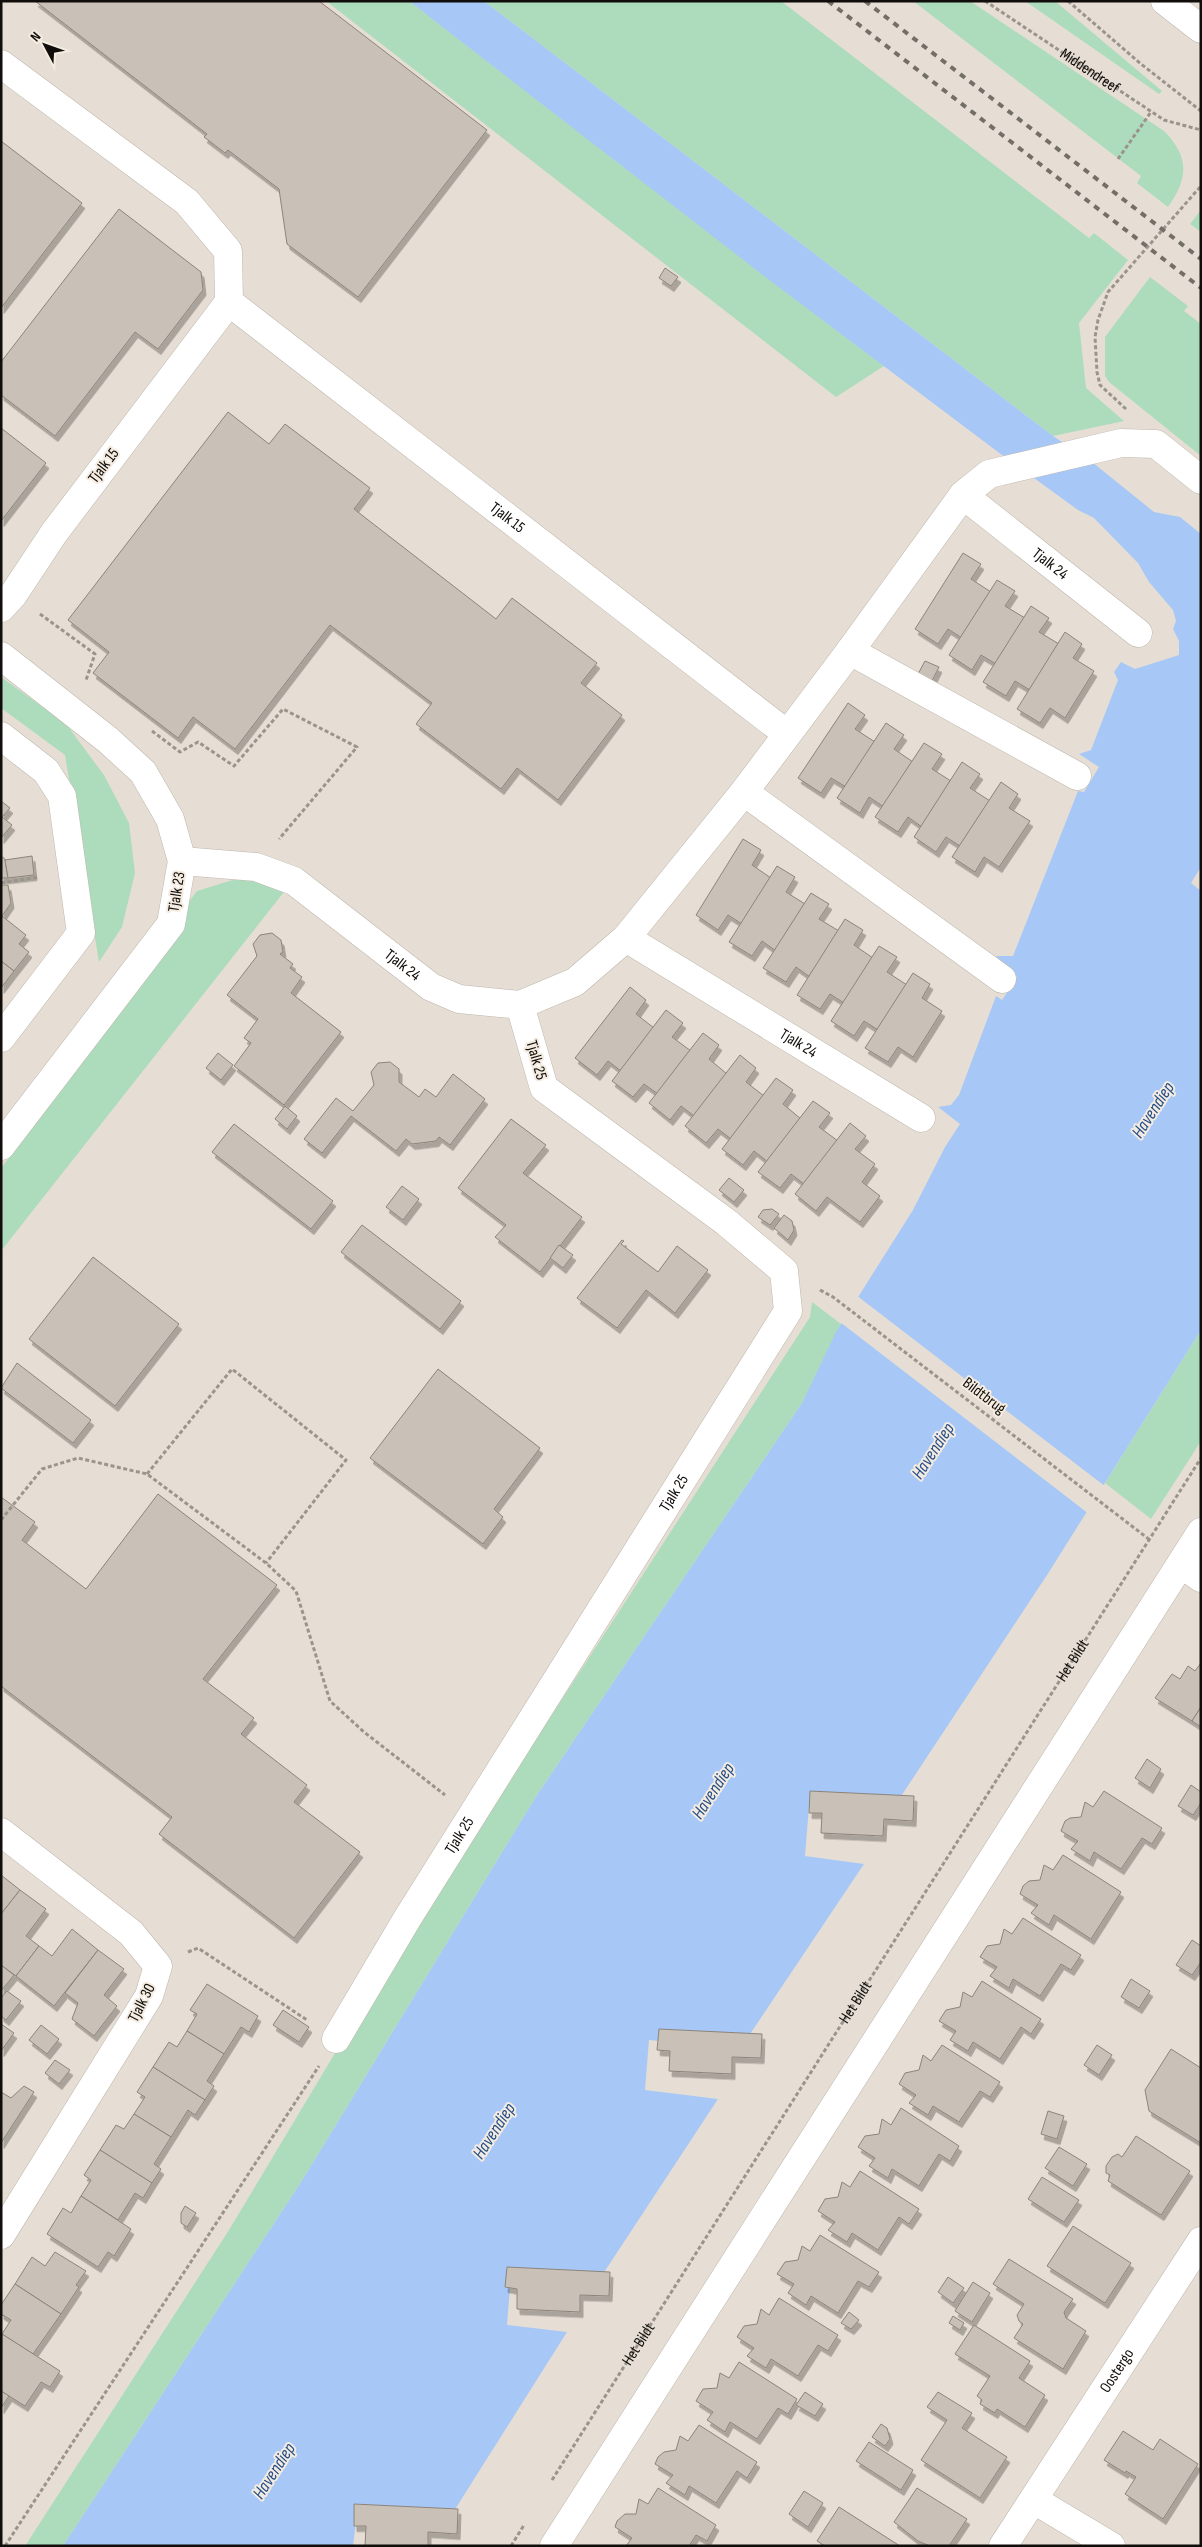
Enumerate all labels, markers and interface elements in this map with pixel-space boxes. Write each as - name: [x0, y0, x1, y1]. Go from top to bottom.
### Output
- north arrow: [20, 20, 70, 70]
- text: N: [27, 28, 44, 45]
- street label: Middendreef: [1056, 44, 1124, 98]
- street label: Tjalk 15: [85, 445, 123, 487]
- street label: Tjalk 15: [486, 498, 529, 537]
- street label: Tjalk 24: [1028, 544, 1072, 584]
- street label: Tjalk 23: [164, 871, 190, 913]
- street label: Tjalk 24: [381, 945, 425, 985]
- street label: Tjalk 24: [776, 1025, 821, 1062]
- street label: Tjalk 25: [521, 1038, 551, 1082]
- water label: Havendiep: [1127, 1078, 1179, 1142]
- street label: Bildtbrug: [959, 1374, 1009, 1418]
- water label: Havendiep: [907, 1419, 959, 1483]
- street label: Tjalk 25: [655, 1471, 693, 1515]
- street label: Het Bildt: [1052, 1635, 1093, 1685]
- water label: Havendiep: [687, 1759, 739, 1823]
- street label: Tjalk 25: [441, 1813, 478, 1858]
- street label: Het Bildt: [835, 1977, 876, 2027]
- street label: Tjalk 30: [124, 1980, 160, 2026]
- water label: Havendiep: [468, 2099, 520, 2163]
- street label: Het Bildt: [618, 2319, 659, 2369]
- street label: Oostergo: [1096, 2345, 1138, 2396]
- water label: Havendiep: [248, 2439, 300, 2503]

